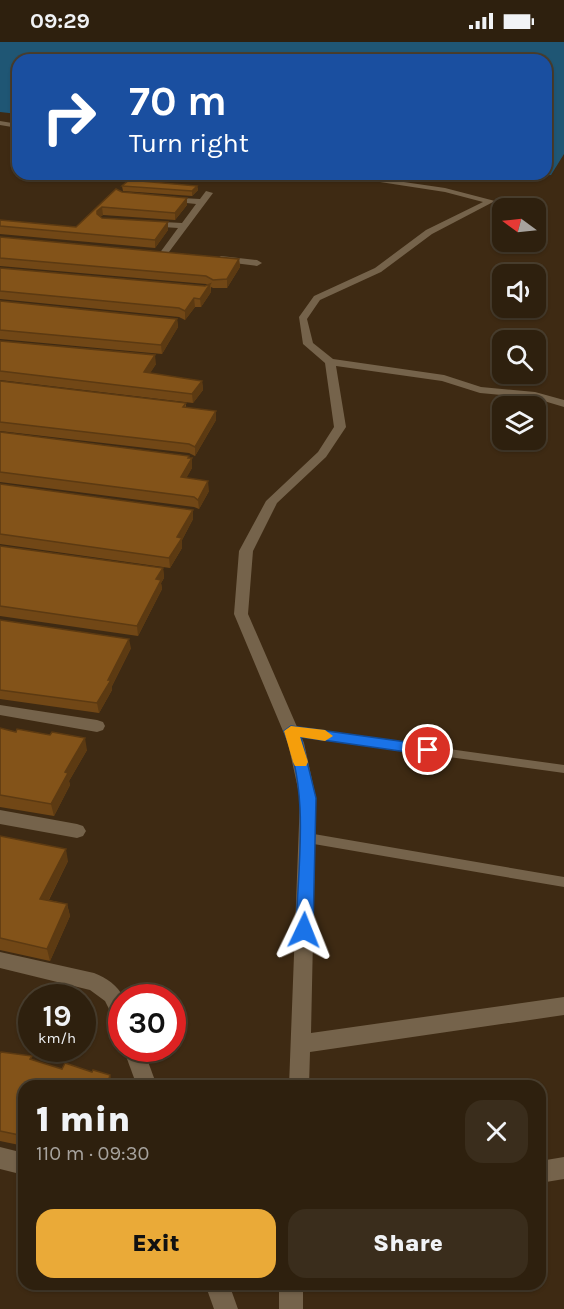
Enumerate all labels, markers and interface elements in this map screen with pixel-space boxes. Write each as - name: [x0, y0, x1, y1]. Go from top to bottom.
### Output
- text: 09:29: [30, 8, 90, 34]
- text: 70 m: [129, 76, 227, 126]
- icon: right: [30, 78, 108, 156]
- text: Turn right: [129, 127, 249, 159]
- north arrow: [492, 198, 546, 252]
- map controls: [492, 198, 546, 450]
- button: sound: [492, 264, 546, 318]
- button: search: [492, 330, 546, 384]
- button: layers: [492, 396, 546, 450]
- pin: [402, 724, 453, 775]
- icon: arrive: [411, 733, 444, 766]
- position arrow: [272, 898, 336, 962]
- speed limit sign: 30: [108, 984, 186, 1062]
- text: 19: [42, 998, 71, 1034]
- text: km/h: [38, 1029, 76, 1047]
- text: 1 min: [36, 1098, 130, 1140]
- button: close: [465, 1100, 528, 1163]
- text: 110 m · 09:30: [36, 1142, 149, 1165]
- button: Exit: [36, 1209, 276, 1278]
- button: Share: [288, 1209, 528, 1278]

